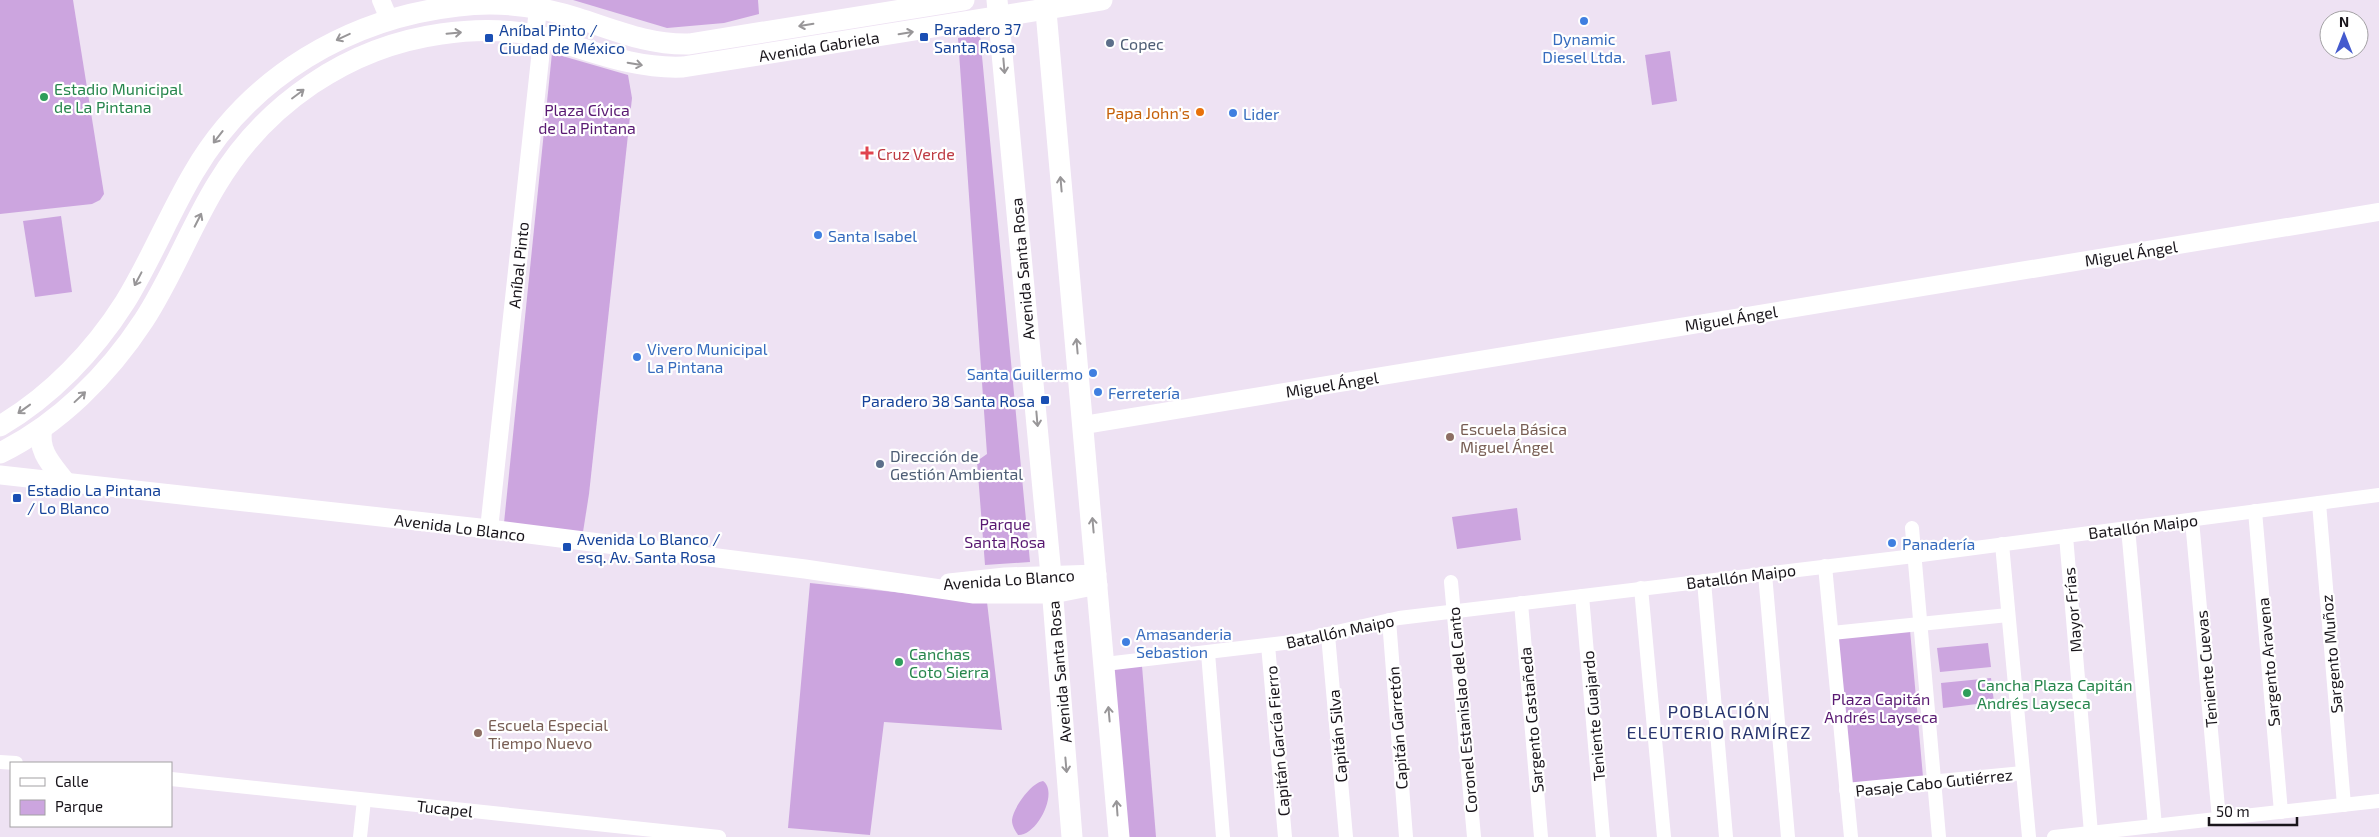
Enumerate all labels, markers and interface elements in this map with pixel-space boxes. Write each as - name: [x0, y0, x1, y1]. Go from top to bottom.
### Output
- north arrow: [2319, 10, 2369, 60]
- text: N: [2339, 13, 2349, 30]
- marker: Dynamic Diesel Ltda.: [1578, 15, 1590, 27]
- place label: Paradero 37 Santa Rosa: [934, 19, 1021, 56]
- place label: Aníbal Pinto / Ciudad de México: [499, 20, 625, 57]
- one-way arrow: [799, 21, 815, 31]
- street label: Avenida Gabriela: [757, 27, 881, 65]
- one-way arrow: [898, 27, 914, 37]
- one-way arrow: [446, 28, 462, 38]
- place label: Dynamic Diesel Ltda.: [1542, 29, 1626, 66]
- marker: Paradero 37 Santa Rosa: [918, 31, 930, 43]
- marker: Aníbal Pinto / Ciudad de México: [483, 32, 495, 44]
- one-way arrow: [336, 33, 351, 42]
- place label: Copec: [1120, 34, 1164, 53]
- marker: Copec: [1104, 37, 1116, 49]
- one-way arrow: [999, 57, 1008, 73]
- one-way arrow: [627, 60, 643, 70]
- place label: Estadio Municipal de La Pintana: [54, 79, 183, 116]
- one-way arrow: [291, 89, 305, 99]
- marker: Estadio Municipal de La Pintana: [38, 91, 50, 103]
- park label: Plaza Cívica de La Pintana: [538, 100, 636, 137]
- place label: Papa John's: [1106, 103, 1190, 122]
- place label: Lider: [1243, 104, 1280, 123]
- marker: Papa John's: [1194, 106, 1206, 118]
- marker: Lider: [1227, 107, 1239, 119]
- one-way arrow: [212, 130, 223, 143]
- place label: Cruz Verde: [877, 144, 955, 163]
- marker: Cruz Verde: [861, 147, 873, 159]
- one-way arrow: [1057, 176, 1066, 192]
- street label: Avenida Santa Rosa: [1006, 197, 1038, 341]
- one-way arrow: [193, 212, 203, 227]
- street label: Aníbal Pinto: [504, 221, 532, 309]
- place label: Santa Isabel: [828, 226, 917, 245]
- marker: Santa Isabel: [812, 229, 824, 241]
- street label: Miguel Ángel: [2083, 236, 2179, 270]
- one-way arrow: [133, 271, 143, 286]
- street label: Miguel Ángel: [1683, 301, 1779, 335]
- one-way arrow: [1072, 338, 1081, 354]
- place label: Vivero Municipal La Pintana: [647, 339, 768, 376]
- marker: Vivero Municipal La Pintana: [631, 351, 643, 363]
- place label: Santa Guillermo: [967, 364, 1083, 383]
- marker: Santa Guillermo: [1087, 367, 1099, 379]
- street label: Miguel Ángel: [1284, 367, 1380, 401]
- place label: Ferretería: [1108, 383, 1180, 402]
- marker: Ferretería: [1092, 386, 1104, 398]
- one-way arrow: [73, 391, 86, 403]
- place label: Paradero 38 Santa Rosa: [862, 391, 1035, 410]
- marker: Paradero 38 Santa Rosa: [1039, 394, 1051, 406]
- one-way arrow: [18, 404, 32, 415]
- one-way arrow: [1032, 411, 1041, 427]
- place label: Escuela Básica Miguel Ángel: [1460, 419, 1567, 456]
- marker: Escuela Básica Miguel Ángel: [1444, 431, 1456, 443]
- place label: Dirección de Gestión Ambiental: [890, 446, 1023, 483]
- marker: Dirección de Gestión Ambiental: [874, 458, 886, 470]
- place label: Estadio La Pintana / Lo Blanco: [27, 480, 161, 517]
- marker: Estadio La Pintana / Lo Blanco: [11, 492, 23, 504]
- street label: Avenida Lo Blanco: [393, 510, 527, 544]
- street label: Batallón Maipo: [2087, 510, 2199, 542]
- park label: Parque Santa Rosa: [964, 514, 1046, 551]
- one-way arrow: [1088, 517, 1097, 533]
- place label: Avenida Lo Blanco / esq. Av. Santa Rosa: [577, 529, 721, 566]
- place label: Panadería: [1902, 534, 1975, 553]
- marker: Panadería: [1886, 537, 1898, 549]
- marker: Avenida Lo Blanco / esq. Av. Santa Rosa: [561, 541, 573, 553]
- street label: Batallón Maipo: [1685, 560, 1797, 592]
- street label: Avenida Lo Blanco: [943, 565, 1075, 593]
- street label: Mayor Frías: [2059, 567, 2085, 653]
- street label: Sargento Muñoz: [2316, 594, 2346, 714]
- street label: Sargento Aravena: [2253, 597, 2283, 727]
- street label: Avenida Santa Rosa: [1043, 600, 1075, 744]
- street label: Coronel Estanislao del Canto: [1444, 606, 1480, 814]
- street label: Batallón Maipo: [1284, 610, 1396, 652]
- street label: Teniente Cuevas: [2191, 610, 2221, 728]
- place label: Amasanderia Sebastion: [1136, 624, 1232, 661]
- marker: Amasanderia Sebastion: [1120, 636, 1132, 648]
- place label: Canchas Coto Sierra: [909, 644, 989, 681]
- street label: Sargento Castañeda: [1515, 646, 1547, 794]
- street label: Teniente Guajardo: [1578, 650, 1609, 782]
- marker: Canchas Coto Sierra: [893, 656, 905, 668]
- street label: Capitán García Fierro: [1261, 665, 1293, 817]
- street label: Capitán Garretón: [1383, 666, 1411, 790]
- place label: Cancha Plaza Capitán Andrés Layseca: [1977, 675, 2133, 712]
- marker: Cancha Plaza Capitán Andrés Layseca: [1961, 687, 1973, 699]
- street label: Capitán Silva: [1323, 689, 1351, 783]
- park label: Plaza Capitán Andrés Layseca: [1824, 689, 1938, 726]
- district label: POBLACIÓN ELEUTERIO RAMÍREZ: [1626, 700, 1812, 743]
- one-way arrow: [1104, 706, 1114, 722]
- place label: Escuela Especial Tiempo Nuevo: [488, 715, 608, 752]
- marker: Escuela Especial Tiempo Nuevo: [472, 727, 484, 739]
- one-way arrow: [1062, 757, 1071, 773]
- legend: [10, 762, 172, 827]
- street label: Pasaje Cabo Gutiérrez: [1854, 764, 2014, 801]
- text: Calle: [55, 772, 89, 790]
- scale bar: [2209, 794, 2296, 826]
- street label: Tucapel: [416, 796, 474, 820]
- text: Parque: [55, 797, 103, 815]
- one-way arrow: [1112, 801, 1122, 817]
- text: 50 m: [2216, 802, 2250, 820]

